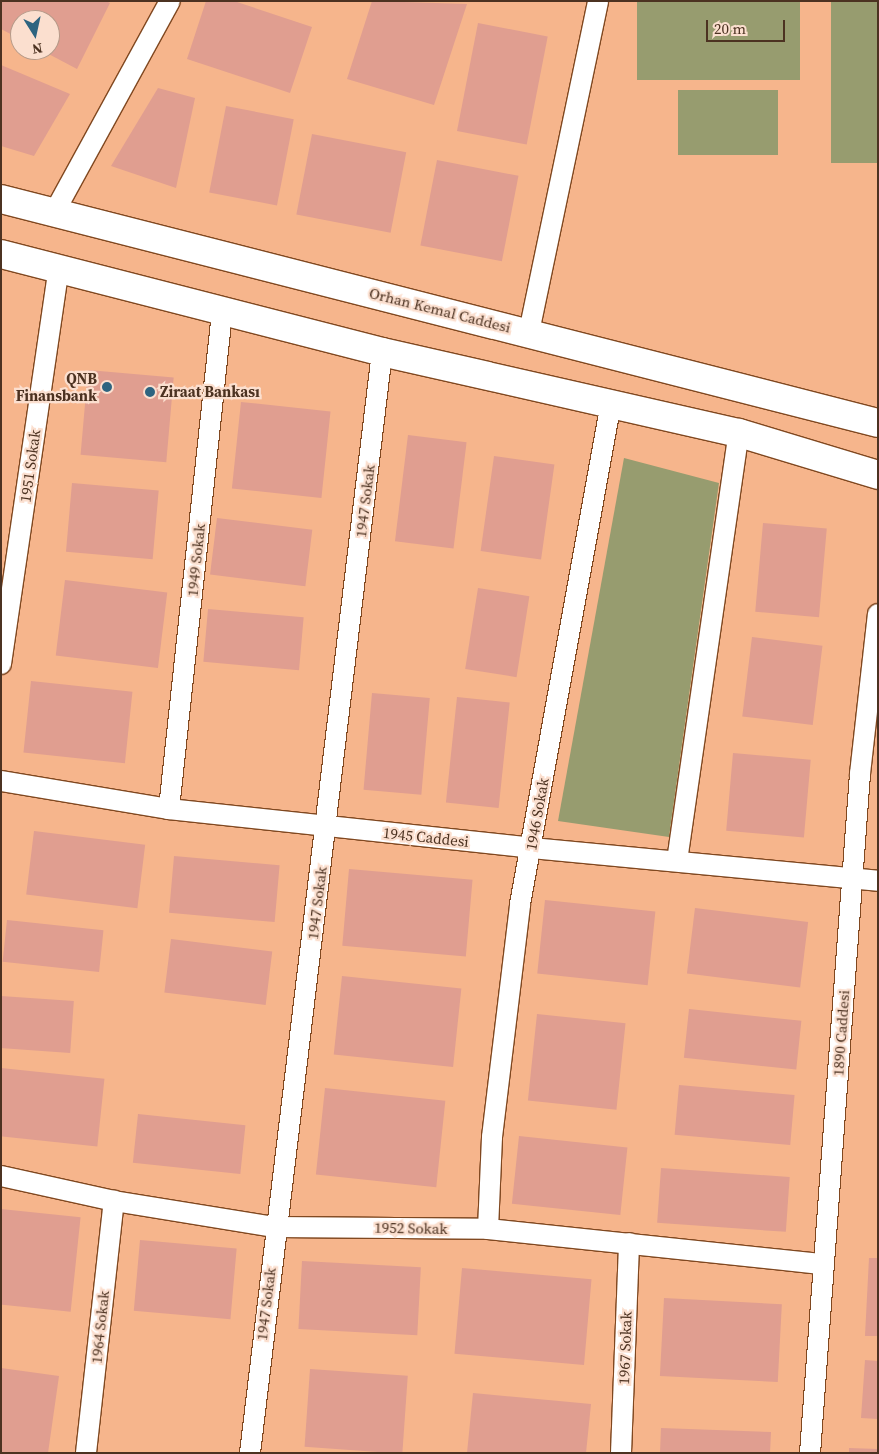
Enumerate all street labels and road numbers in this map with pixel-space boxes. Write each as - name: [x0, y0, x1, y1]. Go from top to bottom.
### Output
- street label: Orhan Kemal Caddesi: [367, 284, 513, 336]
- street label: 1951 Sokak: [16, 428, 44, 504]
- street label: 1947 Sokak: [352, 464, 378, 538]
- street label: 1949 Sokak: [183, 523, 209, 597]
- street label: 1946 Sokak: [522, 776, 552, 852]
- street label: 1945 Caddesi: [382, 824, 470, 850]
- street label: 1947 Sokak: [304, 866, 330, 940]
- street label: 1890 Caddesi: [829, 989, 853, 1077]
- street label: 1952 Sokak: [374, 1218, 448, 1238]
- street label: 1947 Sokak: [253, 1267, 279, 1341]
- street label: 1964 Sokak: [87, 1290, 113, 1364]
- street label: 1967 Sokak: [615, 1311, 635, 1385]

